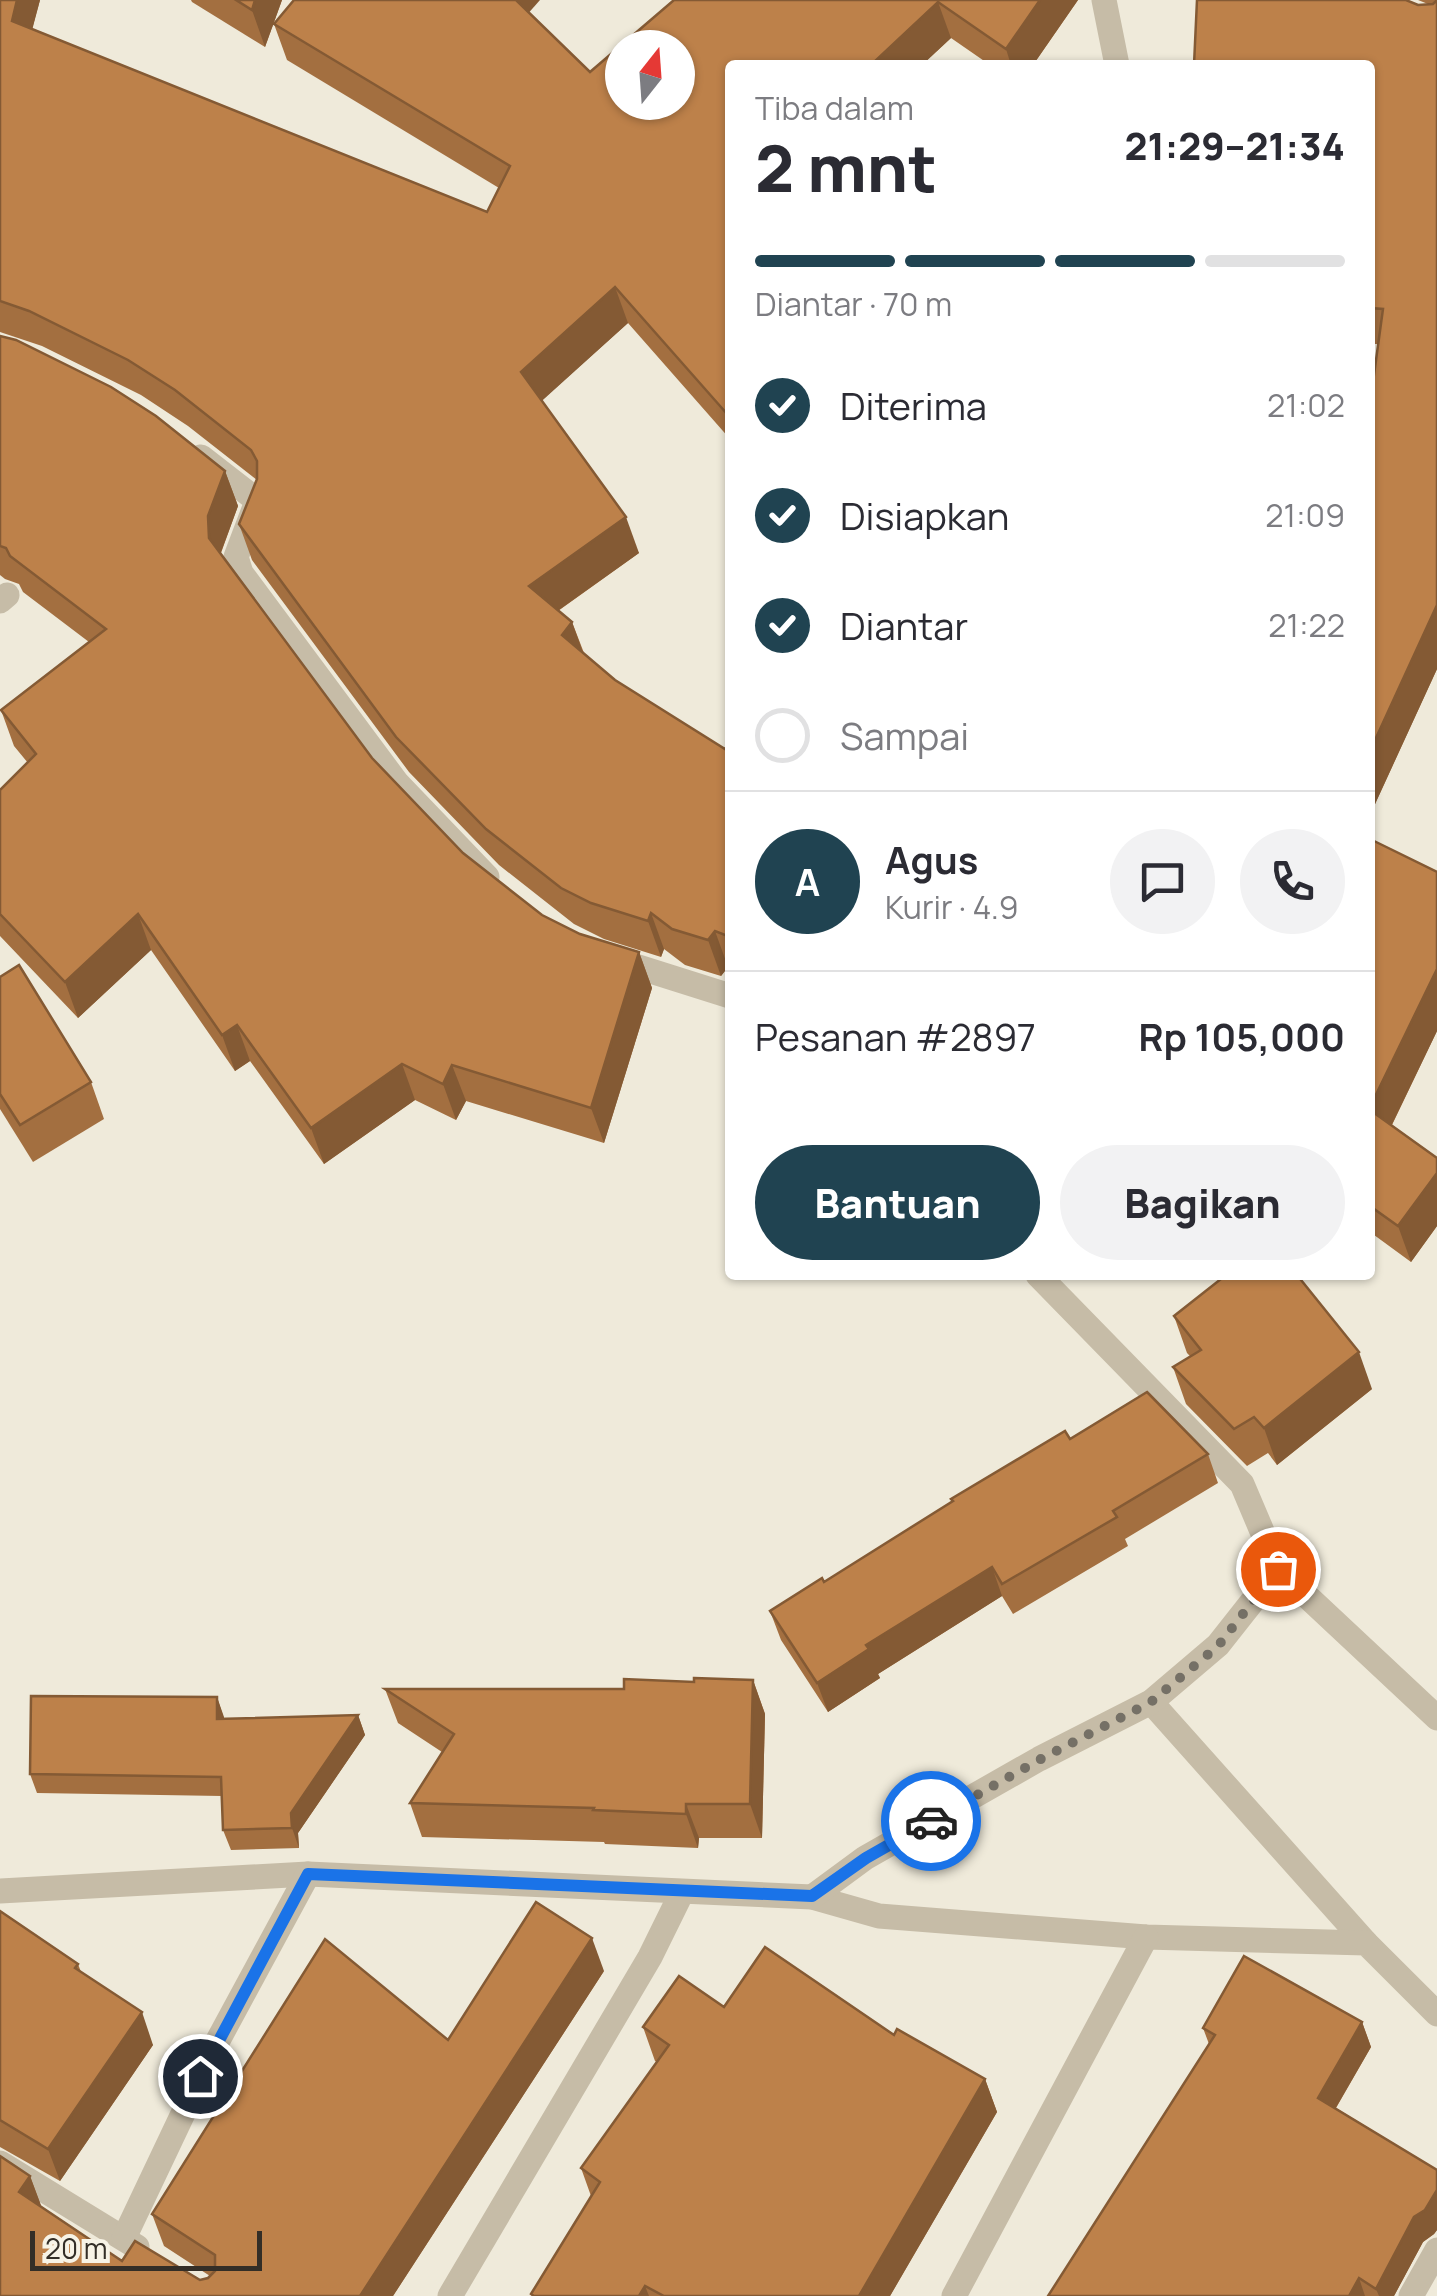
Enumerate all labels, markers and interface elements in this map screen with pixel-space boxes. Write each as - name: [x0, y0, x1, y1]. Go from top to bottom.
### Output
- north arrow: [605, 30, 695, 120]
- map controls: [605, 30, 695, 120]
- text: Tiba dalam: [755, 86, 914, 130]
- text: 21:29–21:34: [1125, 119, 1345, 171]
- text: 2 mnt: [755, 123, 937, 212]
- text: Diantar · 70 m: [755, 282, 952, 326]
- icon: check: [755, 378, 810, 433]
- text: Diterima: [840, 379, 987, 431]
- text: 21:02: [1267, 383, 1345, 427]
- icon: check: [755, 488, 810, 543]
- text: Disiapkan: [840, 489, 1009, 541]
- text: 21:09: [1265, 493, 1345, 537]
- icon: check: [755, 598, 810, 653]
- text: Diantar: [840, 599, 968, 651]
- text: 21:22: [1268, 603, 1345, 647]
- text: Sampai: [840, 709, 969, 761]
- button: chat: [1110, 829, 1215, 934]
- button: phone: [1240, 829, 1345, 934]
- text: Agus: [885, 833, 978, 885]
- text: A: [795, 855, 820, 907]
- text: Kurir · 4.9: [885, 885, 1019, 929]
- text: Pesanan #2897: [755, 1010, 1036, 1062]
- text: Rp 105,000: [1138, 1010, 1345, 1062]
- button: Bantuan: [755, 1145, 1040, 1260]
- button: Bagikan: [1060, 1145, 1345, 1260]
- pin: [1236, 1527, 1321, 1612]
- icon: bag: [1251, 1542, 1306, 1597]
- courier: [881, 1771, 981, 1871]
- icon: car: [904, 1794, 959, 1849]
- pin: [158, 2034, 243, 2119]
- icon: home: [173, 2049, 228, 2104]
- scale bar: [30, 2226, 262, 2270]
- text: 20 m: [45, 2229, 107, 2267]

